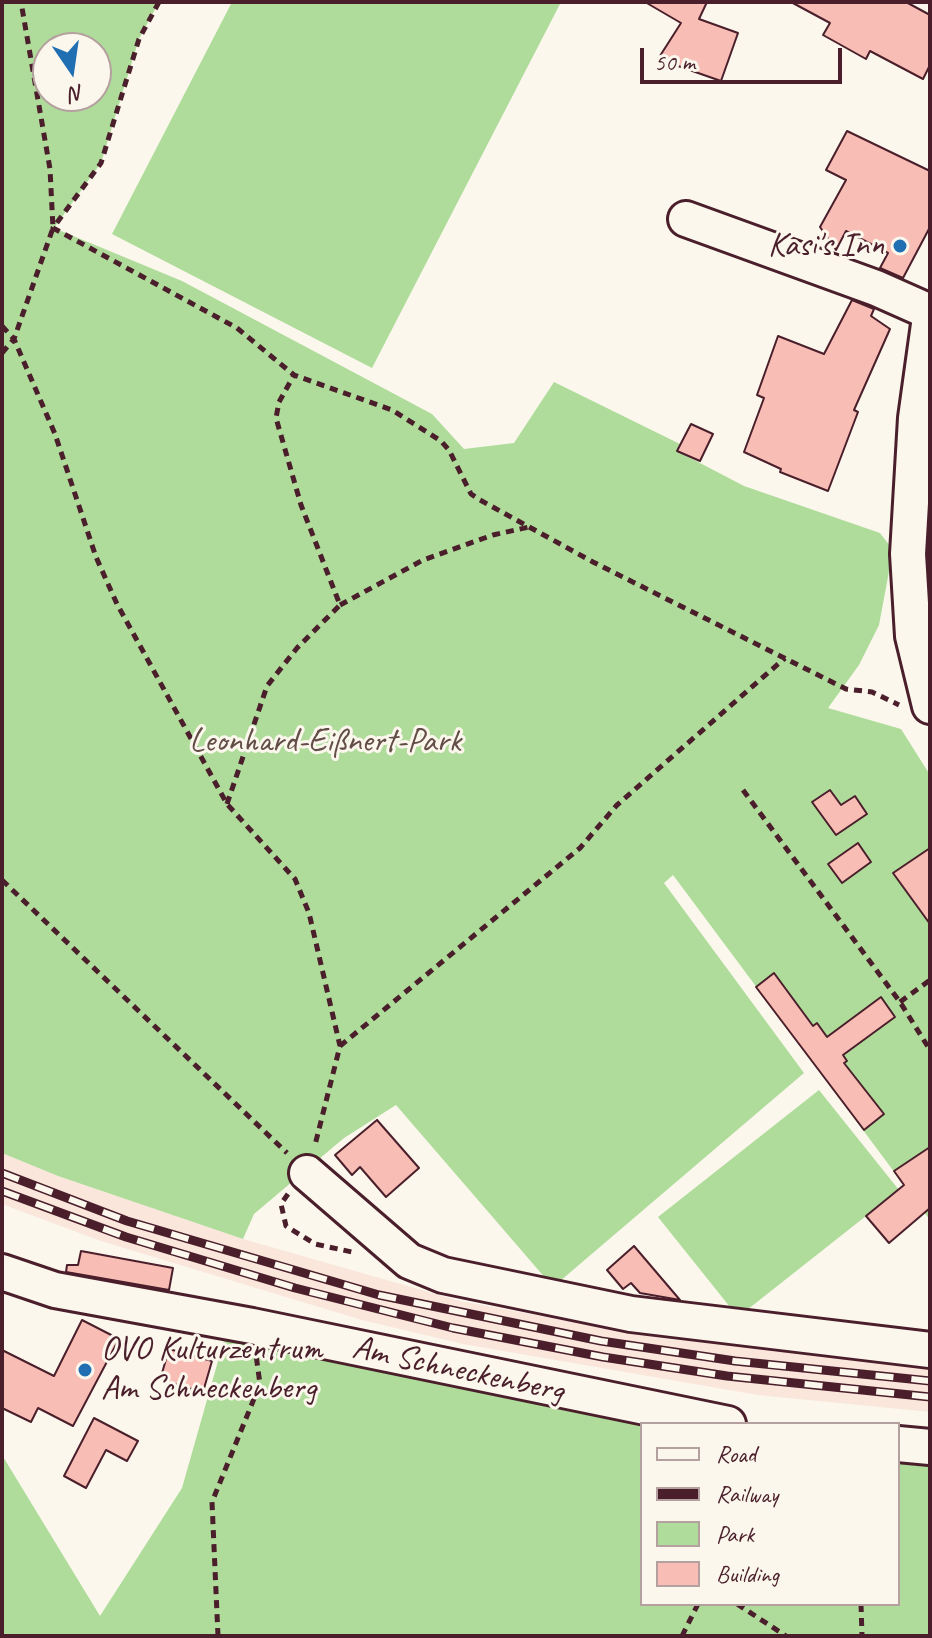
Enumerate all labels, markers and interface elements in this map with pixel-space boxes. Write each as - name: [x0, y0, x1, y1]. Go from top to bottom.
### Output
- north arrow: [32, 32, 112, 112]
- scale bar: [644, 32, 846, 82]
- text: 50 m: [654, 47, 695, 77]
- text: N: [67, 78, 87, 109]
- place label: Kasi's Inn: [768, 226, 884, 266]
- marker: Kasi's Inn: [891, 237, 909, 255]
- park label: Leonhard-Eißnert-Park: [189, 722, 461, 762]
- street label: Am Schneckenberg: [349, 1328, 567, 1412]
- place label: OVO Kulturzentrum Am Schneckenberg: [101, 1330, 322, 1410]
- marker: OVO Kulturzentrum Am Schneckenberg: [76, 1361, 94, 1379]
- legend: [640, 1422, 900, 1606]
- text: Road: [716, 1439, 756, 1469]
- text: Railway: [716, 1479, 778, 1509]
- text: Park: [716, 1519, 754, 1549]
- text: Building: [716, 1559, 779, 1589]

